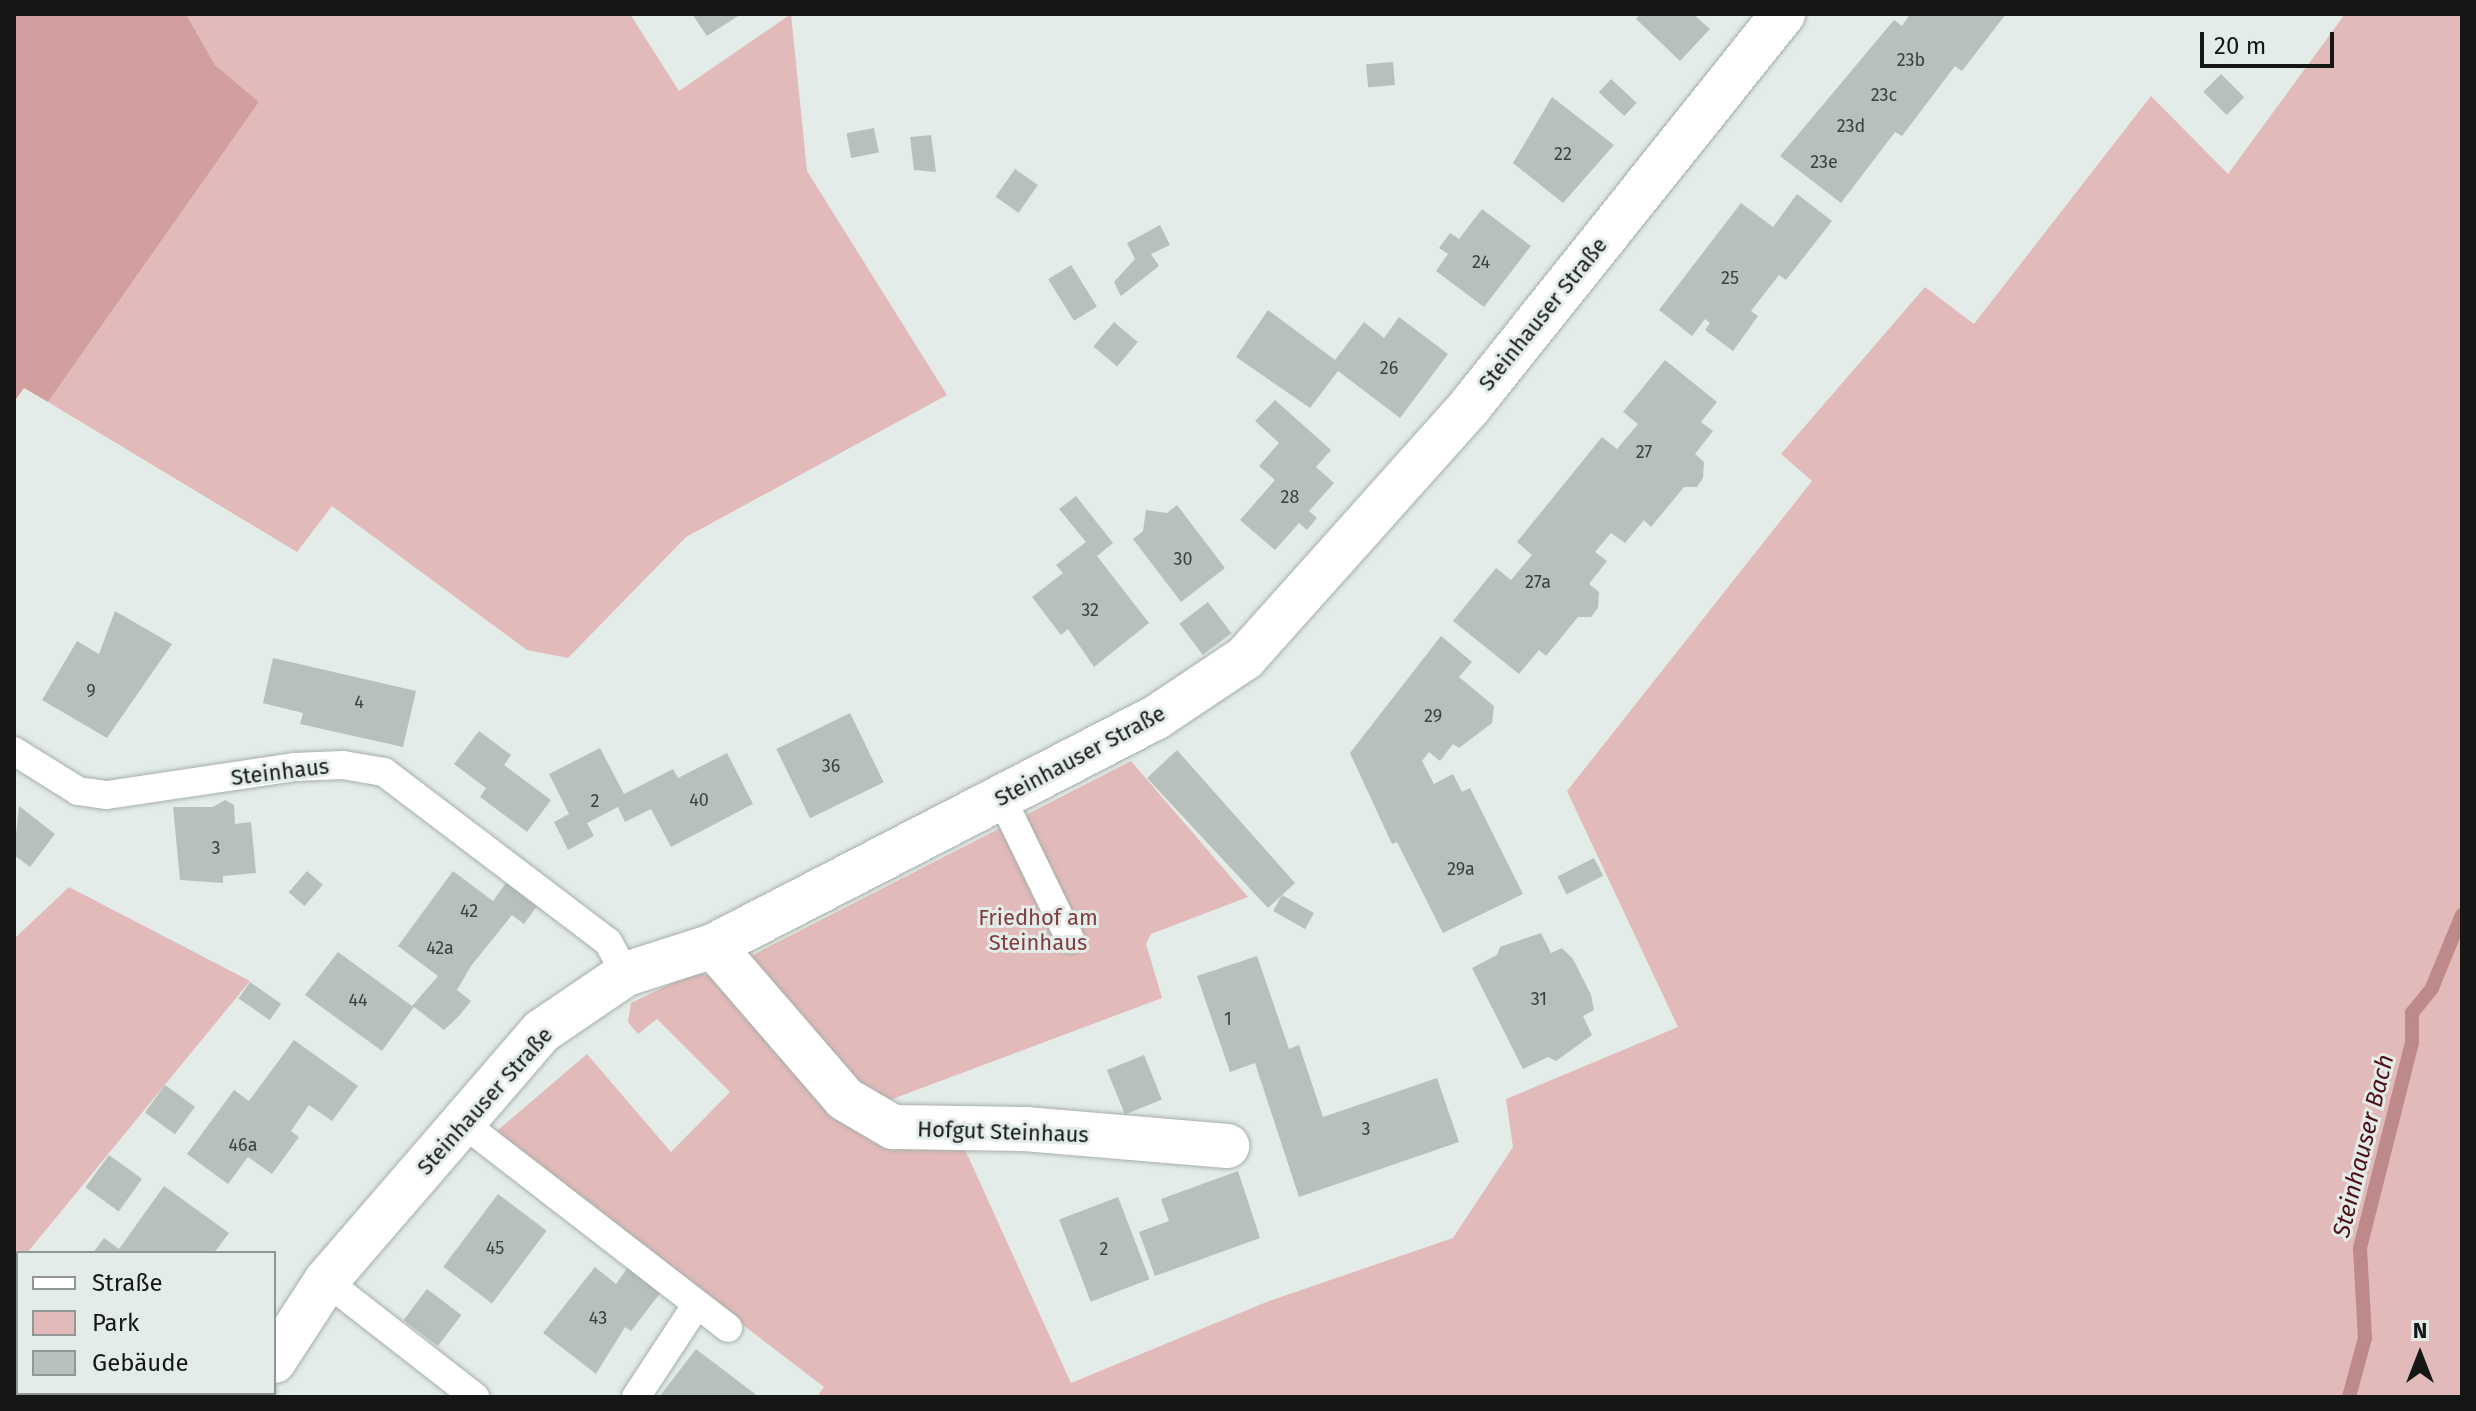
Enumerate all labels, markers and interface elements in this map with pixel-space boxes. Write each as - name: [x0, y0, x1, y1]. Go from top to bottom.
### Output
- scale bar: [2204, 16, 2338, 66]
- text: 20 m: [2214, 32, 2266, 60]
- house number: 23b: [1897, 49, 1925, 71]
- house number: 23c: [1871, 84, 1897, 106]
- house number: 23d: [1837, 115, 1865, 137]
- house number: 22: [1554, 143, 1572, 165]
- house number: 23e: [1810, 151, 1838, 173]
- street label: Steinhauser Straße: [1473, 232, 1613, 396]
- house number: 24: [1472, 251, 1490, 273]
- house number: 25: [1721, 267, 1739, 289]
- house number: 26: [1380, 357, 1398, 379]
- house number: 27: [1636, 441, 1652, 463]
- house number: 28: [1281, 486, 1299, 508]
- house number: 30: [1173, 548, 1193, 570]
- house number: 27a: [1525, 571, 1551, 593]
- house number: 32: [1081, 599, 1099, 621]
- house number: 9: [86, 680, 96, 702]
- house number: 4: [354, 691, 364, 713]
- street label: Steinhauser Straße: [990, 700, 1170, 812]
- house number: 29: [1424, 705, 1442, 727]
- street label: Steinhaus: [229, 753, 331, 791]
- house number: 36: [822, 755, 840, 777]
- house number: 40: [689, 789, 709, 811]
- house number: 2: [591, 790, 599, 812]
- house number: 3: [212, 837, 220, 859]
- house number: 29a: [1447, 858, 1475, 880]
- house number: 42: [460, 900, 478, 922]
- park label: Friedhof am Steinhaus: [978, 904, 1098, 956]
- house number: 42a: [426, 937, 454, 959]
- house number: 31: [1531, 988, 1547, 1010]
- house number: 44: [348, 989, 368, 1011]
- house number: 1: [1224, 1008, 1232, 1030]
- street label: Steinhauser Straße: [412, 1022, 558, 1180]
- water label: Steinhauser Bach: [2327, 1051, 2401, 1241]
- street label: Hofgut Steinhaus: [917, 1116, 1089, 1148]
- house number: 3: [1362, 1118, 1370, 1140]
- house number: 46a: [229, 1134, 257, 1156]
- house number: 45: [486, 1237, 504, 1259]
- house number: 2: [1100, 1238, 1108, 1260]
- legend: [16, 1251, 276, 1395]
- text: Straße: [92, 1269, 163, 1297]
- house number: 43: [589, 1307, 607, 1329]
- text: Park: [92, 1309, 139, 1337]
- north arrow: [2380, 1315, 2460, 1395]
- text: N: [2413, 1317, 2427, 1344]
- text: Gebäude: [92, 1349, 189, 1377]

